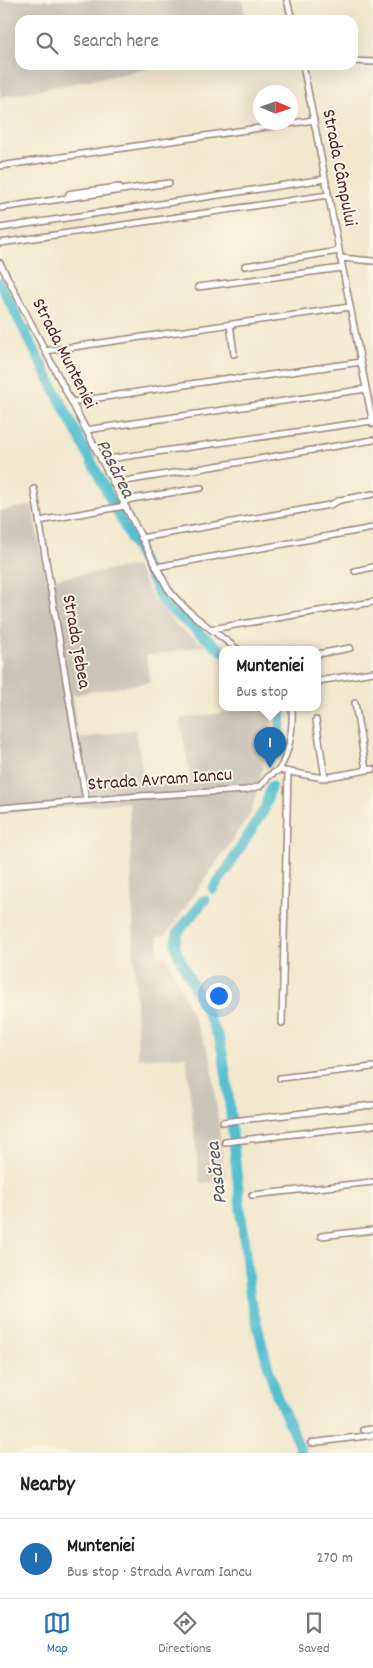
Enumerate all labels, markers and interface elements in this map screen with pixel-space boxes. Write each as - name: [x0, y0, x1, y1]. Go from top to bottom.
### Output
- search box: [15, 15, 358, 70]
- icon: search: [33, 29, 61, 57]
- text: Search here: [73, 29, 159, 56]
- north arrow: [253, 85, 298, 130]
- street label: Strada Câmpului: [313, 107, 363, 229]
- street label: Strada Munteniei: [23, 294, 103, 415]
- water label: Pasărea: [87, 435, 141, 505]
- street label: Strada Țebea: [53, 593, 97, 692]
- popup: [219, 646, 321, 711]
- text: Munteniei: [236, 654, 304, 681]
- text: Bus stop: [236, 681, 288, 704]
- pin: 1: [254, 727, 286, 768]
- street label: Strada Avram Iancu: [87, 762, 233, 800]
- your location: [206, 983, 232, 1009]
- water label: Pasărea: [200, 1139, 236, 1206]
- text: Nearby: [20, 1471, 75, 1501]
- text: Munteniei: [67, 1534, 135, 1561]
- text: 1: [34, 1547, 38, 1570]
- text: 270 m: [317, 1547, 353, 1570]
- text: Bus stop · Strada Avram Iancu: [67, 1561, 252, 1584]
- tab: Map: [43, 1609, 71, 1659]
- tab: Directions: [158, 1609, 211, 1659]
- tab: Saved: [298, 1609, 330, 1659]

